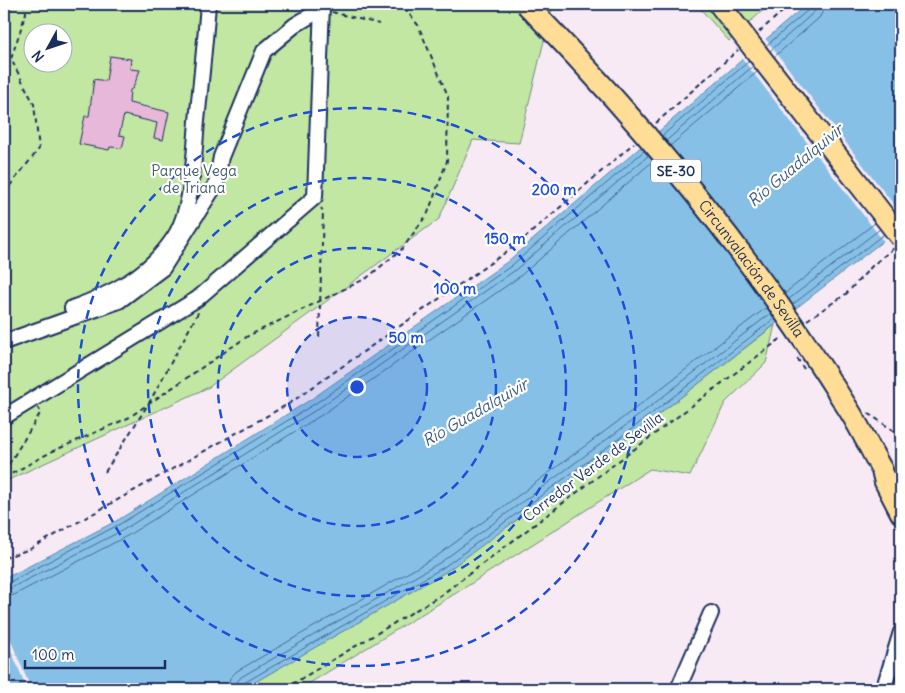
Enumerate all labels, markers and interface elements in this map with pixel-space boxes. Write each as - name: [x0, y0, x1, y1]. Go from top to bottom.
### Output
- north arrow: [22, 22, 72, 72]
- text: N: [28, 47, 48, 66]
- water label: Río Guadalquivir: [743, 118, 849, 211]
- road number: SE-30: [651, 160, 701, 182]
- park label: Parque Vega de Triana: [151, 161, 237, 197]
- text: 200 m: [532, 180, 576, 199]
- street label: Circunvalación de Sevilla: [694, 196, 809, 341]
- text: 150 m: [484, 229, 526, 248]
- text: 100 m: [434, 279, 476, 298]
- text: 50 m: [388, 328, 424, 347]
- water label: Río Guadalquivir: [419, 373, 533, 450]
- centre of rings: [348, 378, 366, 396]
- street label: Corredor Verde de Sevilla: [519, 407, 667, 526]
- scale bar: [25, 638, 165, 670]
- text: 100 m: [32, 645, 74, 664]

